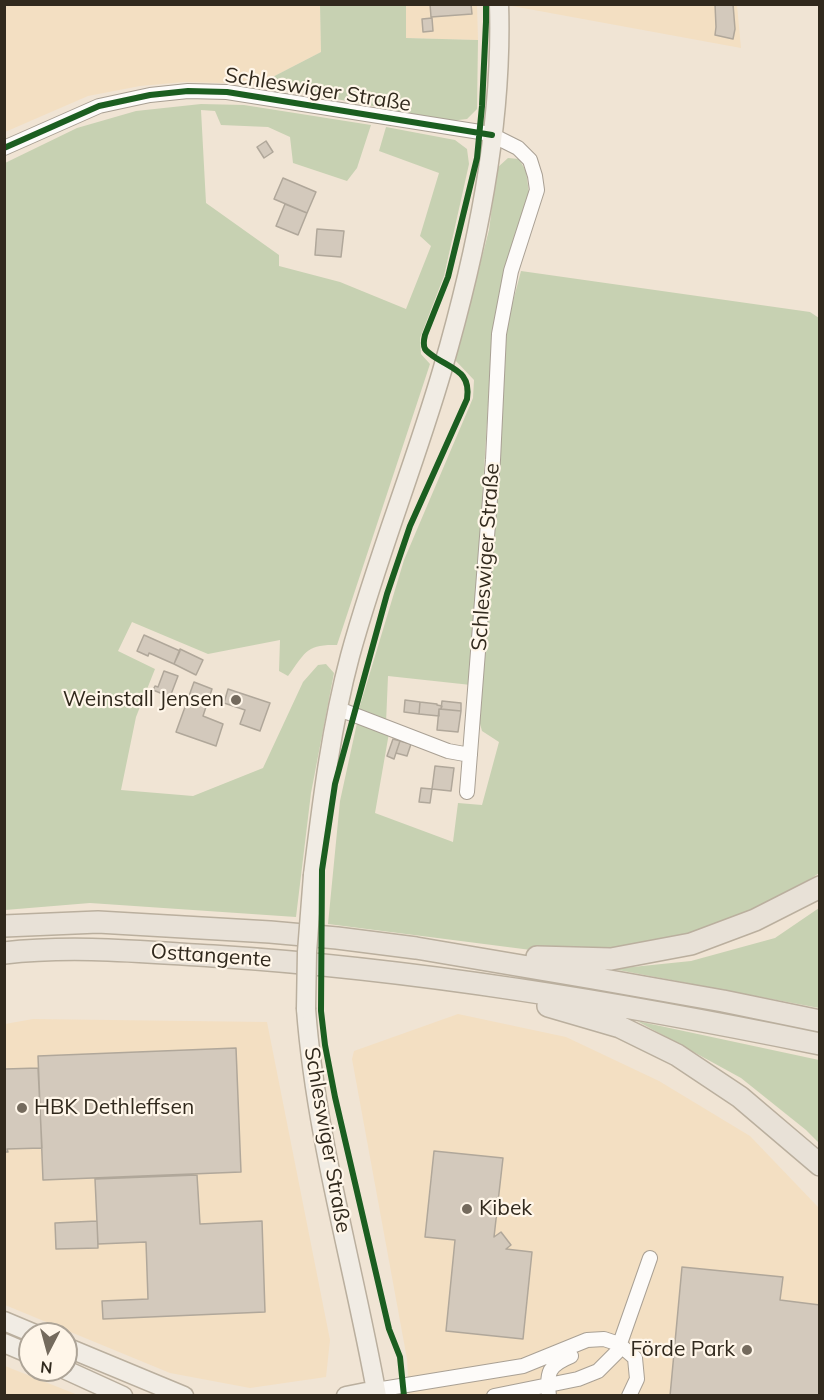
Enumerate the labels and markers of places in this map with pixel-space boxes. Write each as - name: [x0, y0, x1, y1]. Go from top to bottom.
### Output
- place label: Weinstall Jensen: [63, 687, 224, 713]
- marker: Weinstall Jensen: [229, 693, 243, 707]
- place label: HBK Dethleffsen: [34, 1095, 194, 1121]
- marker: HBK Dethleffsen: [15, 1101, 29, 1115]
- place label: Kibek: [479, 1196, 532, 1222]
- marker: Kibek: [460, 1202, 474, 1216]
- place label: Förde Park: [630, 1337, 735, 1363]
- marker: Förde Park: [740, 1343, 754, 1357]

